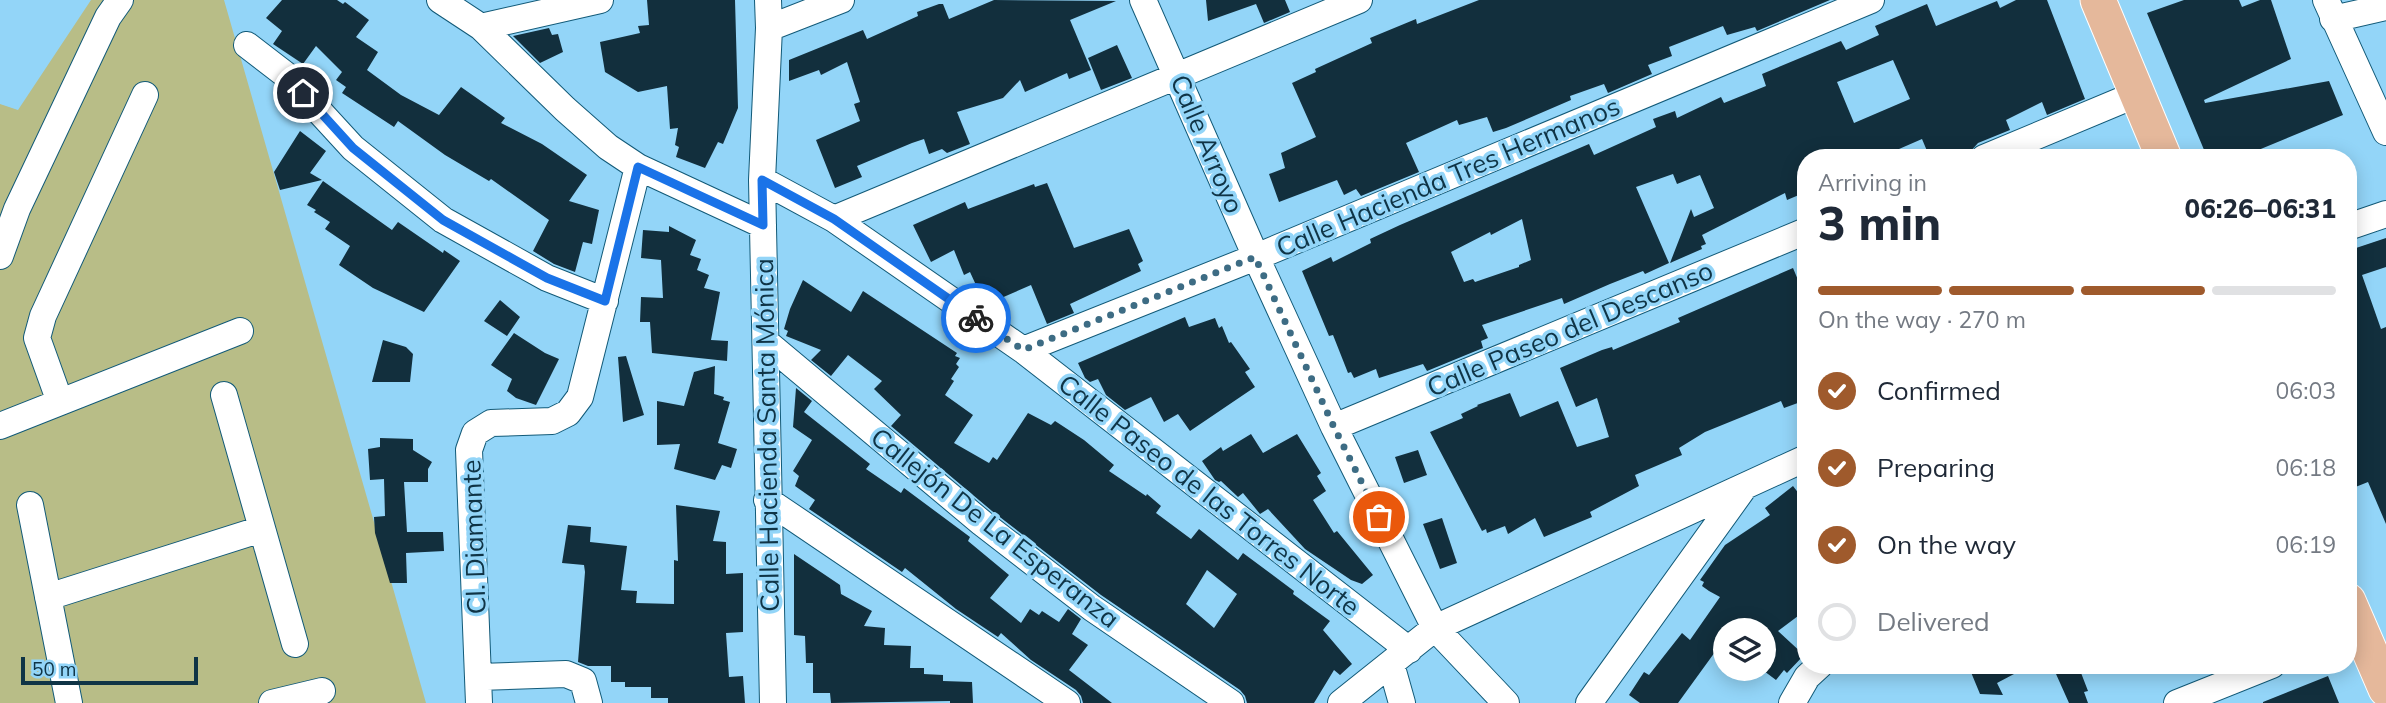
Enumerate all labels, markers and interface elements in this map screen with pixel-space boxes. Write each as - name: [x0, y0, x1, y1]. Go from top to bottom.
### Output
- pin: [273, 63, 333, 123]
- street label: Calle Arroyo: [1164, 70, 1251, 218]
- icon: home: [284, 74, 322, 112]
- street label: Calle Hacienda Tres Hermanos: [1271, 89, 1625, 264]
- text: Arriving in: [1818, 168, 1927, 197]
- text: 06:26–06:31: [2185, 192, 2336, 225]
- text: 3 min: [1818, 194, 1941, 252]
- street label: Calle Paseo del Descanso: [1422, 253, 1718, 404]
- street label: Calle Hacienda Santa Mónica: [747, 258, 786, 612]
- courier: [941, 283, 1011, 353]
- icon: bike: [957, 299, 995, 337]
- text: On the way · 270 m: [1818, 305, 2026, 334]
- street label: Calle Paseo de las Torres Norte: [1052, 367, 1367, 623]
- icon: check: [1818, 372, 1856, 410]
- text: Confirmed: [1877, 374, 2001, 407]
- text: 06:03: [2276, 376, 2336, 405]
- street label: Callejón De La Esperanza: [864, 420, 1126, 635]
- icon: check: [1818, 449, 1856, 487]
- text: Preparing: [1877, 451, 1995, 484]
- text: 06:18: [2276, 453, 2336, 482]
- street label: Cl. Diamante: [454, 459, 493, 615]
- pin: [1349, 487, 1409, 547]
- icon: bag: [1360, 498, 1398, 536]
- icon: check: [1818, 526, 1856, 564]
- text: On the way: [1877, 528, 2016, 561]
- text: 06:19: [2276, 530, 2336, 559]
- text: Delivered: [1877, 605, 1990, 638]
- map controls: [1713, 618, 1776, 681]
- button: layers: [1713, 618, 1776, 681]
- scale bar: [21, 654, 198, 686]
- text: 50 m: [32, 657, 76, 681]

